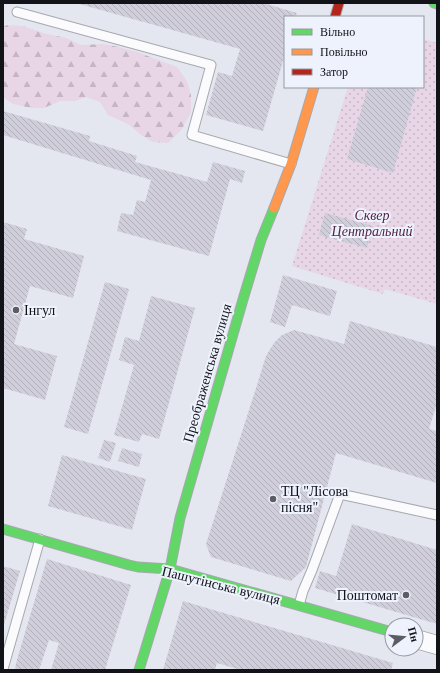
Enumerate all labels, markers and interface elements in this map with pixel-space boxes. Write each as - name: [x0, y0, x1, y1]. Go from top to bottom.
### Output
- legend: [284, 16, 424, 88]
- text: Вільно: [320, 25, 355, 39]
- text: Повільно: [320, 45, 368, 59]
- text: Затор: [320, 65, 348, 79]
- park label: Сквер Центральний: [331, 208, 412, 239]
- street label: Преображенська вулиця: [180, 301, 235, 444]
- place label: Інгул: [24, 303, 55, 318]
- marker: Інгул: [11, 305, 21, 315]
- place label: ТЦ "Лісова пісня": [281, 484, 349, 515]
- marker: ТЦ "Лісова пісня": [268, 494, 278, 504]
- street label: Пашутінська вулиця: [160, 564, 282, 608]
- place label: Поштомат: [337, 588, 398, 603]
- marker: Поштомат: [401, 590, 411, 600]
- north arrow: [384, 617, 424, 657]
- text: Пн: [406, 625, 422, 644]

